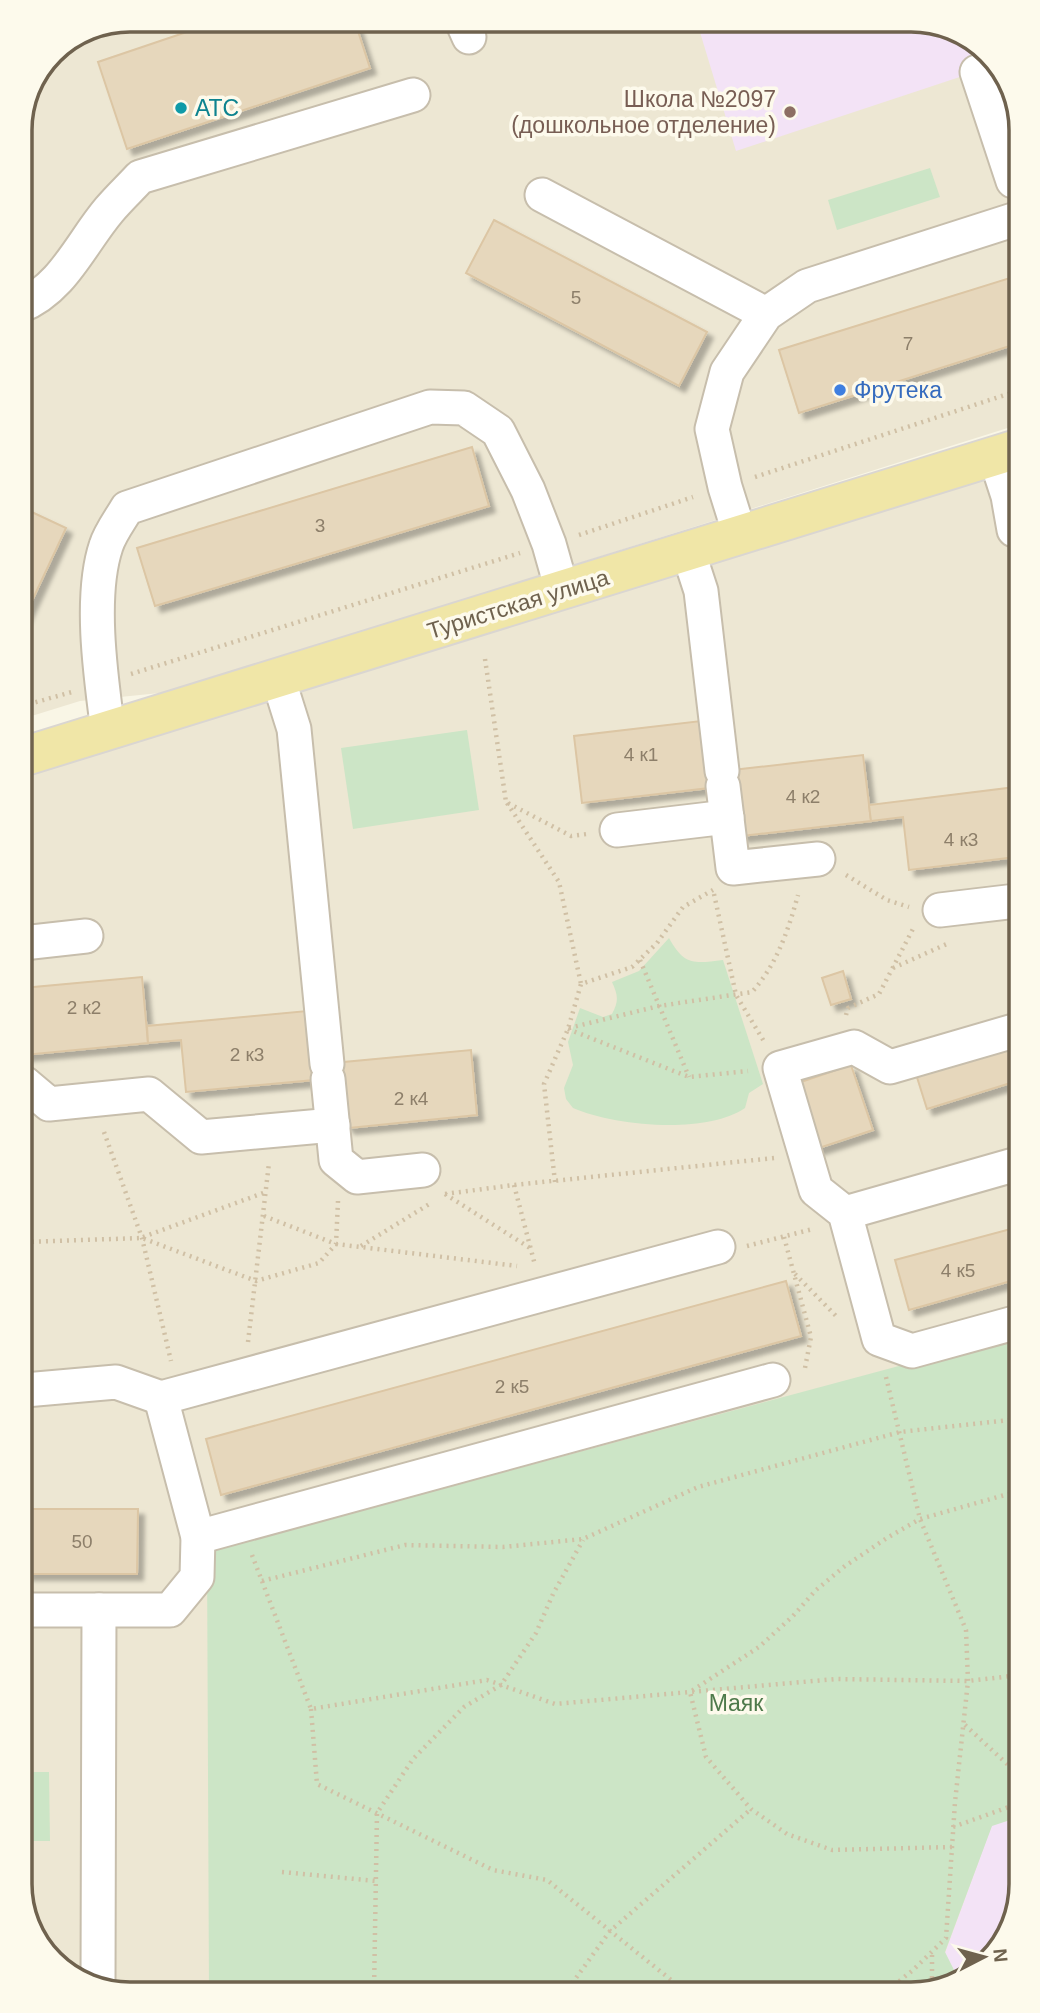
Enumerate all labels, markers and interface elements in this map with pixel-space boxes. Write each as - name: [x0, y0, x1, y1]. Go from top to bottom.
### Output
- place label: Школа №2097 (дошкольное отделение): [511, 86, 776, 138]
- place label: АТС: [195, 95, 239, 121]
- marker: АТС: [173, 100, 189, 116]
- marker: Школа №2097 (дошкольное отделение): [782, 104, 798, 120]
- house number: 5: [571, 287, 581, 308]
- house number: 7: [903, 333, 913, 354]
- place label: Фрутека: [854, 377, 942, 403]
- marker: Фрутека: [832, 382, 848, 398]
- house number: 3: [315, 515, 325, 536]
- street label: Туристская улица: [424, 564, 612, 644]
- house number: 4 к1: [624, 744, 658, 765]
- house number: 4 к2: [786, 786, 820, 807]
- house number: 4 к3: [944, 829, 978, 850]
- house number: 2 к2: [67, 997, 101, 1018]
- house number: 2 к3: [230, 1044, 264, 1065]
- house number: 2 к4: [394, 1088, 429, 1109]
- house number: 4 к5: [941, 1260, 975, 1281]
- house number: 2 к5: [495, 1376, 529, 1397]
- house number: 50: [71, 1531, 93, 1552]
- park label: Маяк: [709, 1690, 764, 1716]
- north arrow: [949, 1922, 1019, 1992]
- text: N: [989, 1947, 1012, 1963]

